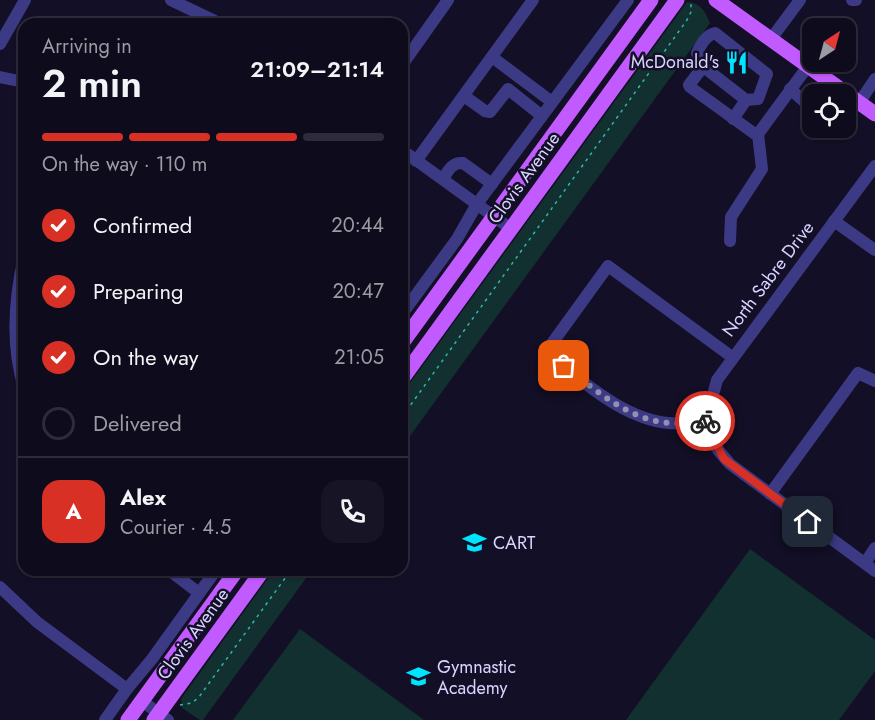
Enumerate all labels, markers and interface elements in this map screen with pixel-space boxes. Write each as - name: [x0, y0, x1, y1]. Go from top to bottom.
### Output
- north arrow: [802, 18, 856, 72]
- map controls: [802, 18, 856, 138]
- text: Arriving in: [42, 32, 132, 61]
- place label: McDonald's: [631, 49, 719, 75]
- restaurant icon: McDonald's: [724, 49, 750, 75]
- text: 21:09–21:14: [250, 53, 384, 85]
- text: 2 min: [42, 55, 142, 112]
- button: locate: [802, 84, 856, 138]
- street label: Clovis Avenue: [482, 127, 566, 229]
- text: On the way · 110 m: [42, 150, 207, 179]
- icon: check: [42, 209, 75, 242]
- text: Confirmed: [93, 209, 192, 241]
- text: 20:44: [331, 211, 384, 240]
- street label: North Sabre Drive: [716, 216, 820, 342]
- icon: check: [42, 275, 75, 308]
- text: Preparing: [93, 275, 184, 307]
- text: 20:47: [332, 277, 384, 306]
- pin: [538, 340, 589, 391]
- icon: check: [42, 341, 75, 374]
- text: On the way: [93, 341, 198, 373]
- text: 21:05: [334, 343, 384, 372]
- icon: bag: [547, 349, 580, 382]
- courier: [675, 391, 735, 451]
- icon: bike: [689, 405, 722, 438]
- text: Delivered: [93, 407, 182, 439]
- button: phone: [321, 480, 384, 543]
- text: Alex: [120, 481, 166, 513]
- text: A: [65, 495, 82, 527]
- pin: [782, 496, 833, 547]
- icon: home: [791, 505, 824, 538]
- text: Courier · 4.5: [120, 513, 231, 542]
- school or university icon: CART: [462, 530, 488, 556]
- place label: CART: [493, 530, 536, 556]
- street label: Clovis Avenue: [151, 583, 235, 685]
- place label: Gymnastic Academy: [437, 654, 516, 701]
- school or university icon: Gymnastic Academy: [406, 664, 432, 690]

